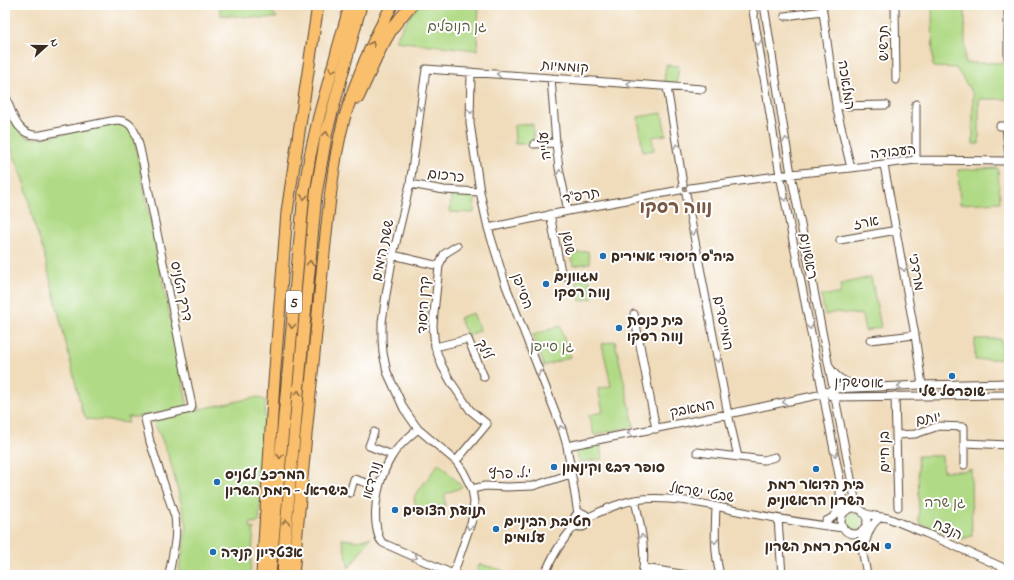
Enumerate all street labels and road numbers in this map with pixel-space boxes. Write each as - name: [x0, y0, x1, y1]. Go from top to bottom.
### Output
- street label: תרשיש: [874, 25, 895, 61]
- street label: קוממיות: [539, 55, 590, 80]
- street label: המלאכה: [831, 59, 860, 112]
- street label: עלייה: [533, 130, 558, 161]
- street label: העבודה: [869, 140, 917, 165]
- street label: כרכום: [426, 164, 465, 189]
- street label: תרפ"ד: [561, 183, 602, 210]
- street label: ארז: [852, 211, 881, 236]
- street label: ששת הימים: [367, 217, 400, 283]
- street label: שושן: [555, 229, 580, 258]
- street label: ראשונים: [793, 231, 822, 282]
- street label: מרדכי: [902, 252, 929, 293]
- street label: דרך הטניס: [164, 259, 197, 323]
- street label: הסייפן: [505, 270, 538, 313]
- street label: קרן היסוד: [412, 276, 437, 335]
- road number: 5: [286, 291, 302, 313]
- street label: המייסדים: [707, 294, 738, 352]
- street label: לילך: [470, 336, 498, 364]
- street label: אוסישקין: [834, 373, 884, 394]
- street label: המאבק: [668, 395, 716, 424]
- street label: יותם: [914, 407, 943, 432]
- street label: בן חיים: [875, 431, 896, 473]
- street label: נורדאו: [357, 459, 388, 502]
- street label: י.ל. פרץ: [488, 463, 532, 486]
- street label: שבטי ישראל: [668, 478, 736, 509]
- street label: הנצח: [929, 514, 966, 546]

